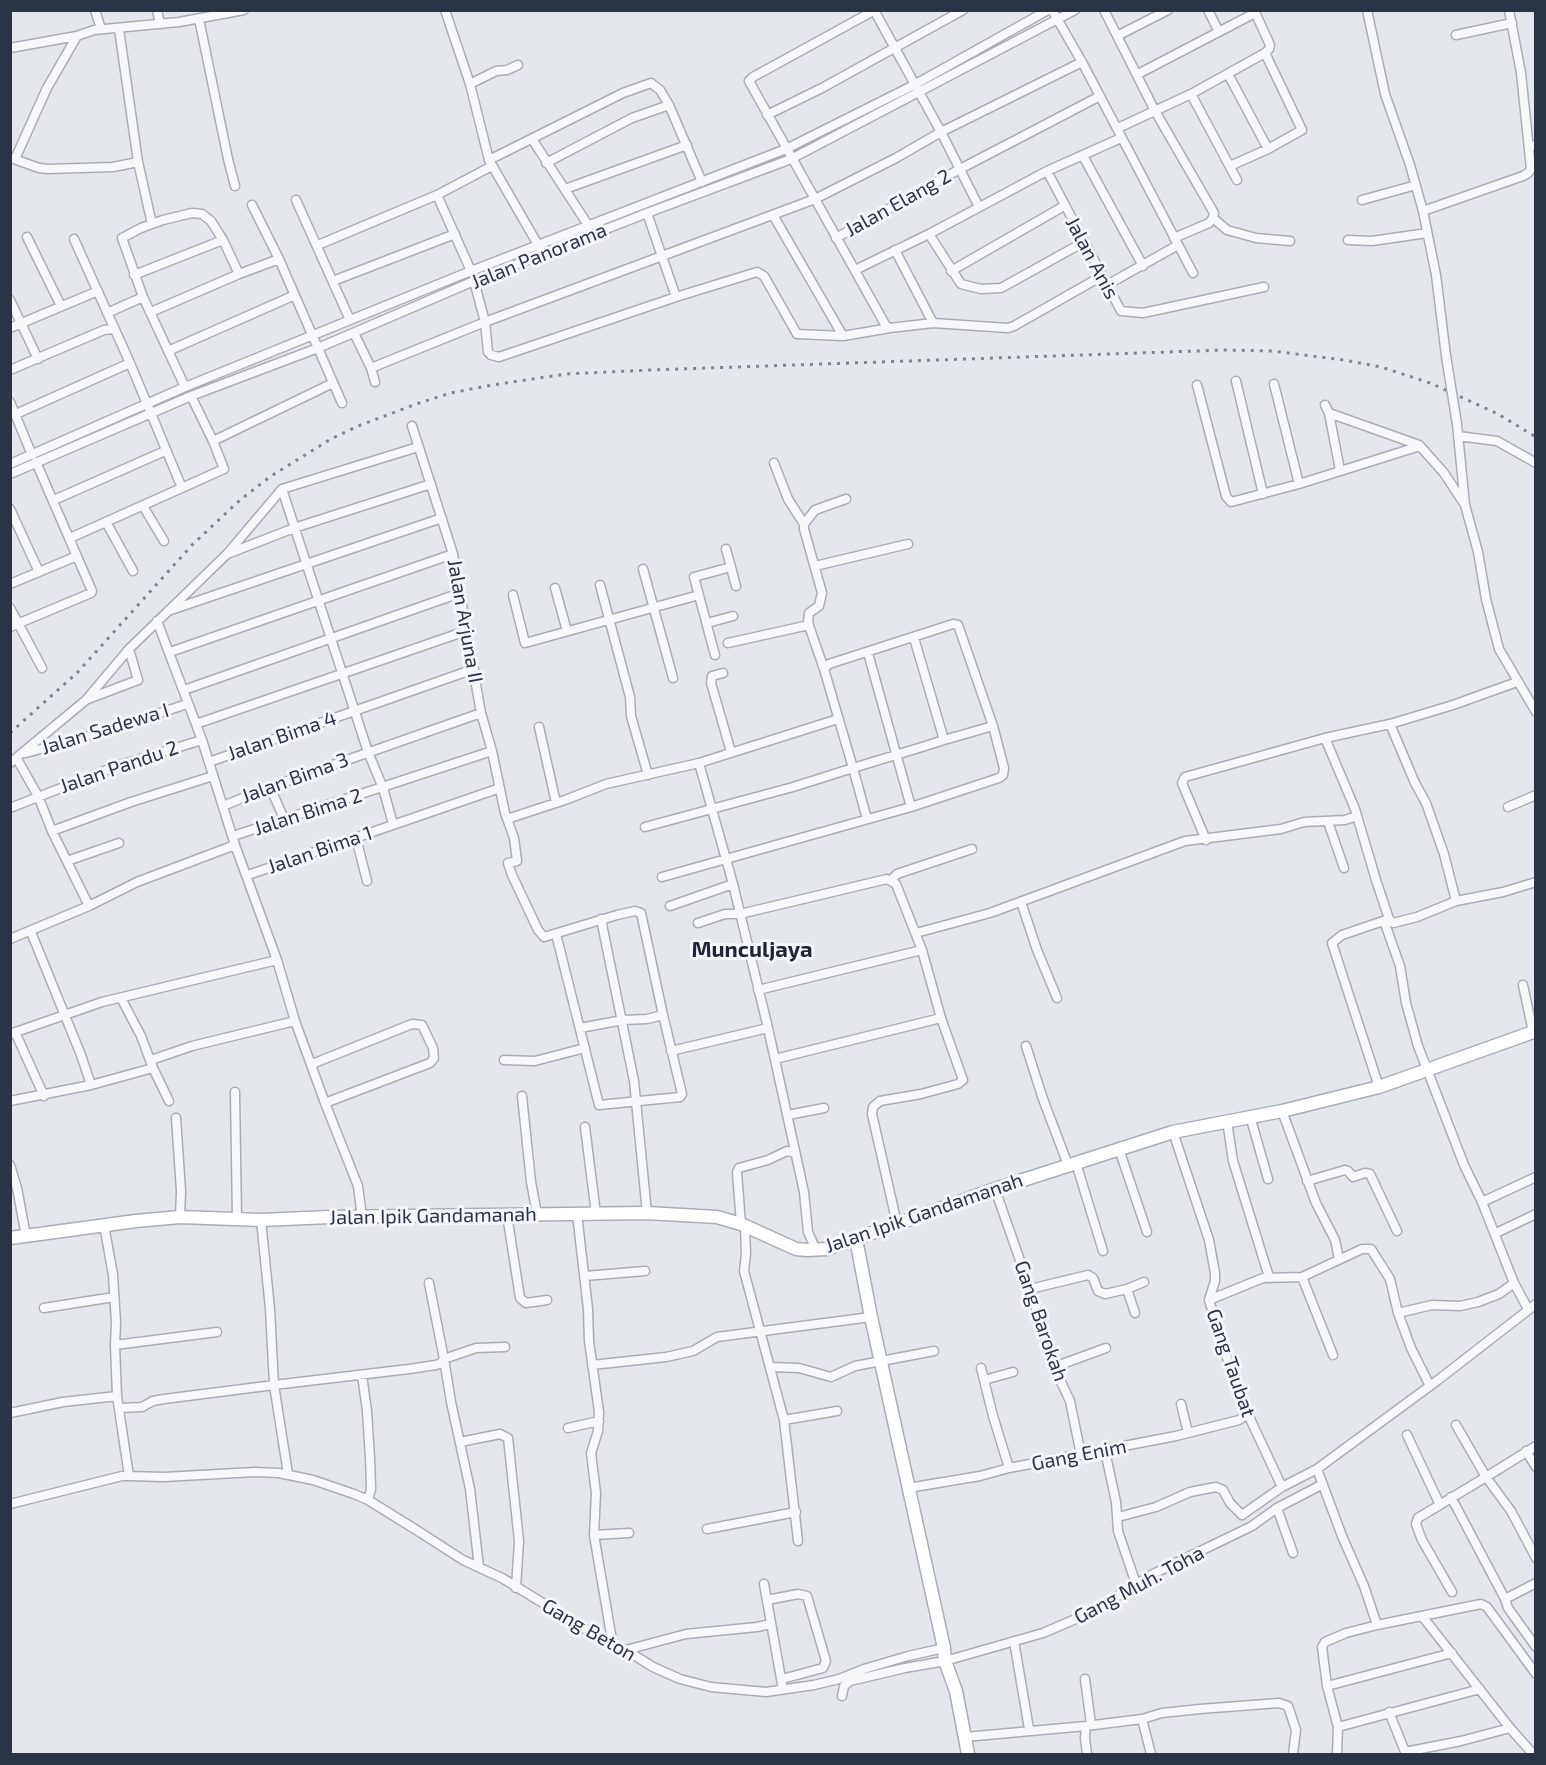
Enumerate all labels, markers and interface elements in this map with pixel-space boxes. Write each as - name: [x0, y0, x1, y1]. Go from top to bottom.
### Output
- street label: Jalan Elang 2: [841, 164, 955, 242]
- street label: Jalan Anis: [1060, 213, 1124, 303]
- street label: Jalan Panorama: [468, 218, 610, 294]
- street label: Jalan Arjuna II: [442, 557, 488, 685]
- street label: Jalan Sadewa I: [38, 698, 172, 760]
- street label: Jalan Bima 4: [224, 706, 340, 766]
- street label: Jalan Pandu 2: [57, 736, 181, 798]
- street label: Jalan Bima 3: [238, 748, 352, 808]
- street label: Jalan Bima 2: [251, 783, 365, 841]
- street label: Jalan Bima 1: [265, 821, 375, 879]
- district label: Munculjaya: [691, 937, 813, 963]
- street label: Jalan Ipik Gandamanah: [822, 1168, 1026, 1258]
- street label: Jalan Ipik Gandamanah: [329, 1202, 537, 1230]
- street label: Gang Barokah: [1009, 1257, 1073, 1385]
- street label: Gang Taubat: [1201, 1306, 1261, 1420]
- street label: Gang Enim: [1030, 1434, 1128, 1476]
- street label: Gang Muh. Toha: [1070, 1541, 1208, 1629]
- street label: Gang Beton: [538, 1593, 640, 1667]

